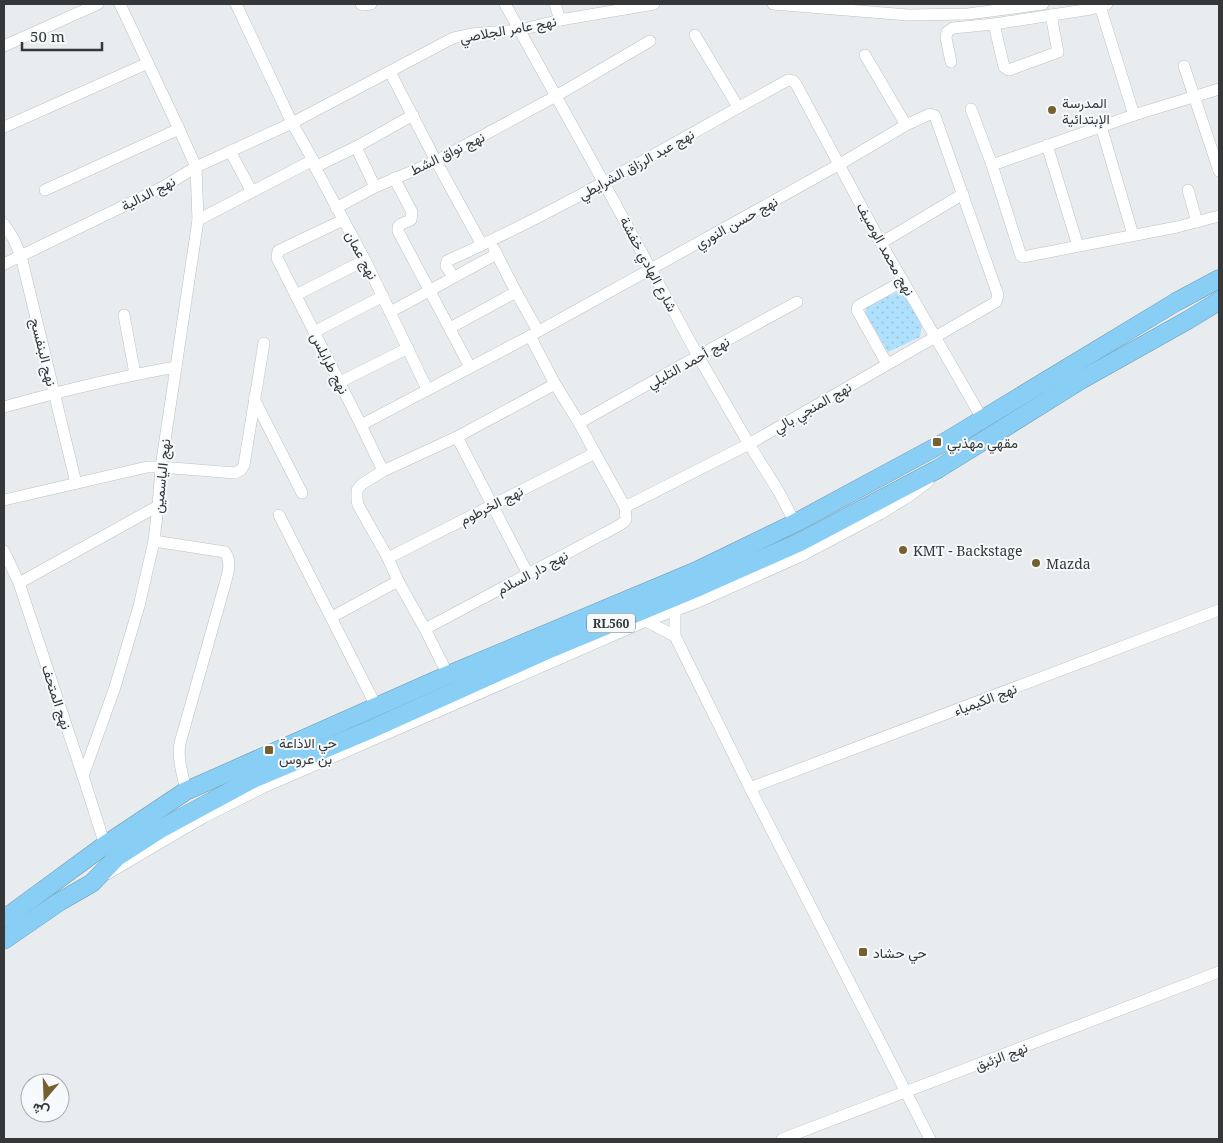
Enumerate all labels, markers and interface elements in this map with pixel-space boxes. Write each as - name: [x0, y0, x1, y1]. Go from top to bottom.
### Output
- street label: نهج عامر الجلاصي: [458, 11, 558, 50]
- scale bar: [22, 20, 102, 52]
- text: 50 m: [30, 26, 65, 46]
- place label: المدرسة الإبتدائية: [1062, 93, 1110, 129]
- marker: المدرسة الإبتدائية: [1046, 104, 1058, 116]
- street label: نهج عبد الرزاق الشرايطي: [575, 124, 699, 206]
- street label: نهج نواق الشط: [407, 127, 488, 181]
- street label: نهج الدالية: [118, 171, 179, 217]
- street label: نهج حسن النوري: [691, 191, 782, 255]
- street label: نهج محمد الوصيف: [851, 199, 919, 300]
- street label: شارع الهادي خفشة: [613, 213, 682, 316]
- street label: نهج عمان: [339, 227, 383, 284]
- street label: نهج البنفسج: [24, 316, 62, 389]
- street label: نهج طرابلس: [305, 329, 354, 398]
- street label: نهج أحمد التليلي: [643, 331, 734, 395]
- street label: نهج المنجي بالي: [769, 377, 856, 440]
- place label: مقهي مهذبي: [947, 433, 1018, 455]
- marker: مقهي مهذبي: [931, 436, 943, 448]
- street label: نهج الياسمين: [148, 438, 176, 514]
- street label: نهج الخرطوم: [456, 481, 527, 531]
- place label: KMT - Backstage: [913, 541, 1022, 560]
- marker: KMT - Backstage: [897, 544, 909, 556]
- street label: نهج دار السلام: [493, 545, 572, 601]
- place label: Mazda: [1046, 554, 1091, 573]
- marker: Mazda: [1030, 557, 1042, 569]
- road number: RL560: [587, 614, 635, 632]
- street label: نهج المتحف: [36, 662, 76, 732]
- street label: نهج الكيمياء: [951, 678, 1020, 722]
- place label: حي الاذاعة بن عروس: [279, 733, 337, 768]
- marker: حي الاذاعة بن عروس: [263, 744, 275, 756]
- place label: حي حشاد: [873, 943, 927, 965]
- marker: حي حشاد: [857, 946, 869, 958]
- street label: نهج الزئبق: [972, 1037, 1031, 1077]
- north arrow: [20, 1073, 70, 1123]
- text: ش: [29, 1099, 52, 1122]

